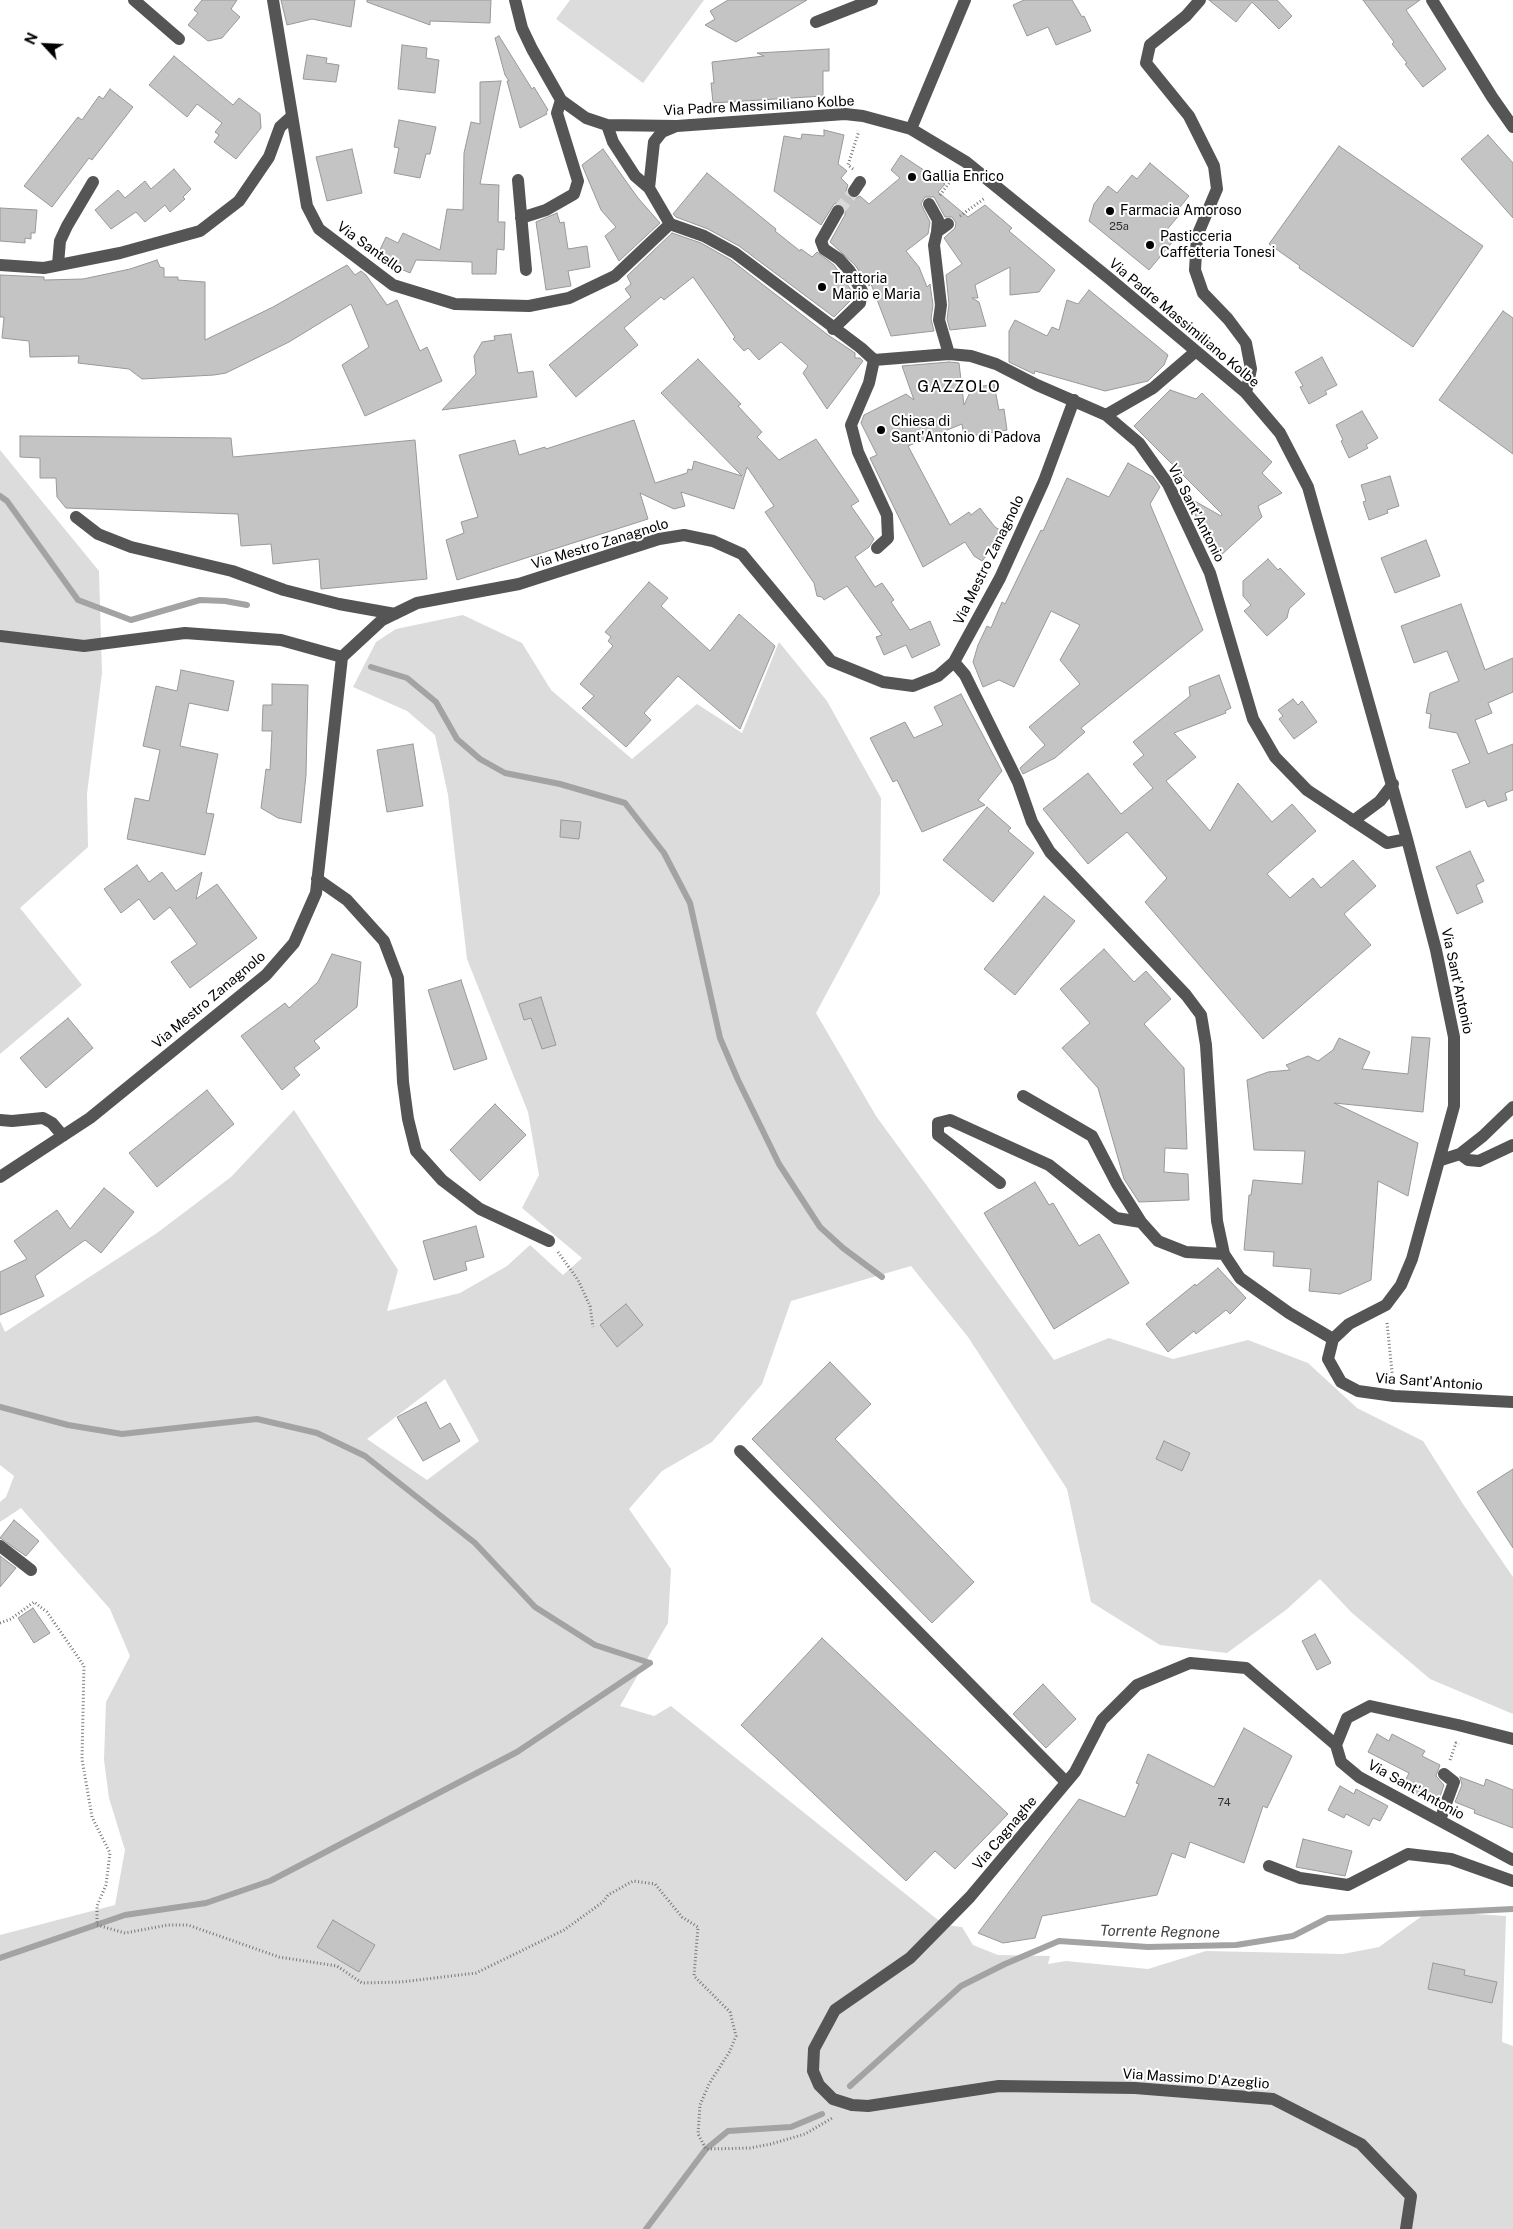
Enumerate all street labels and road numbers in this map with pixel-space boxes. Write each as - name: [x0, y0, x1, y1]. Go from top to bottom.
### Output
- street label: Via Padre Massimiliano Kolbe: [663, 93, 855, 119]
- street label: Via Santello: [334, 218, 406, 278]
- street label: Via Padre Massimiliano Kolbe: [1105, 255, 1263, 391]
- street label: Via Sant'Antonio: [1164, 461, 1228, 565]
- street label: Via Mestro Zanagnolo: [950, 492, 1028, 628]
- street label: Via Mestro Zanagnolo: [530, 515, 670, 573]
- street label: Via Sant'Antonio: [1438, 927, 1476, 1035]
- street label: Via Mestro Zanagnolo: [149, 948, 269, 1052]
- street label: Via Sant'Antonio: [1375, 1370, 1483, 1394]
- street label: Via Sant'Antonio: [1365, 1757, 1467, 1823]
- street label: Via Cagnaghe: [969, 1793, 1041, 1873]
- street label: Via Massimo D'Azeglio: [1122, 2065, 1270, 2093]

